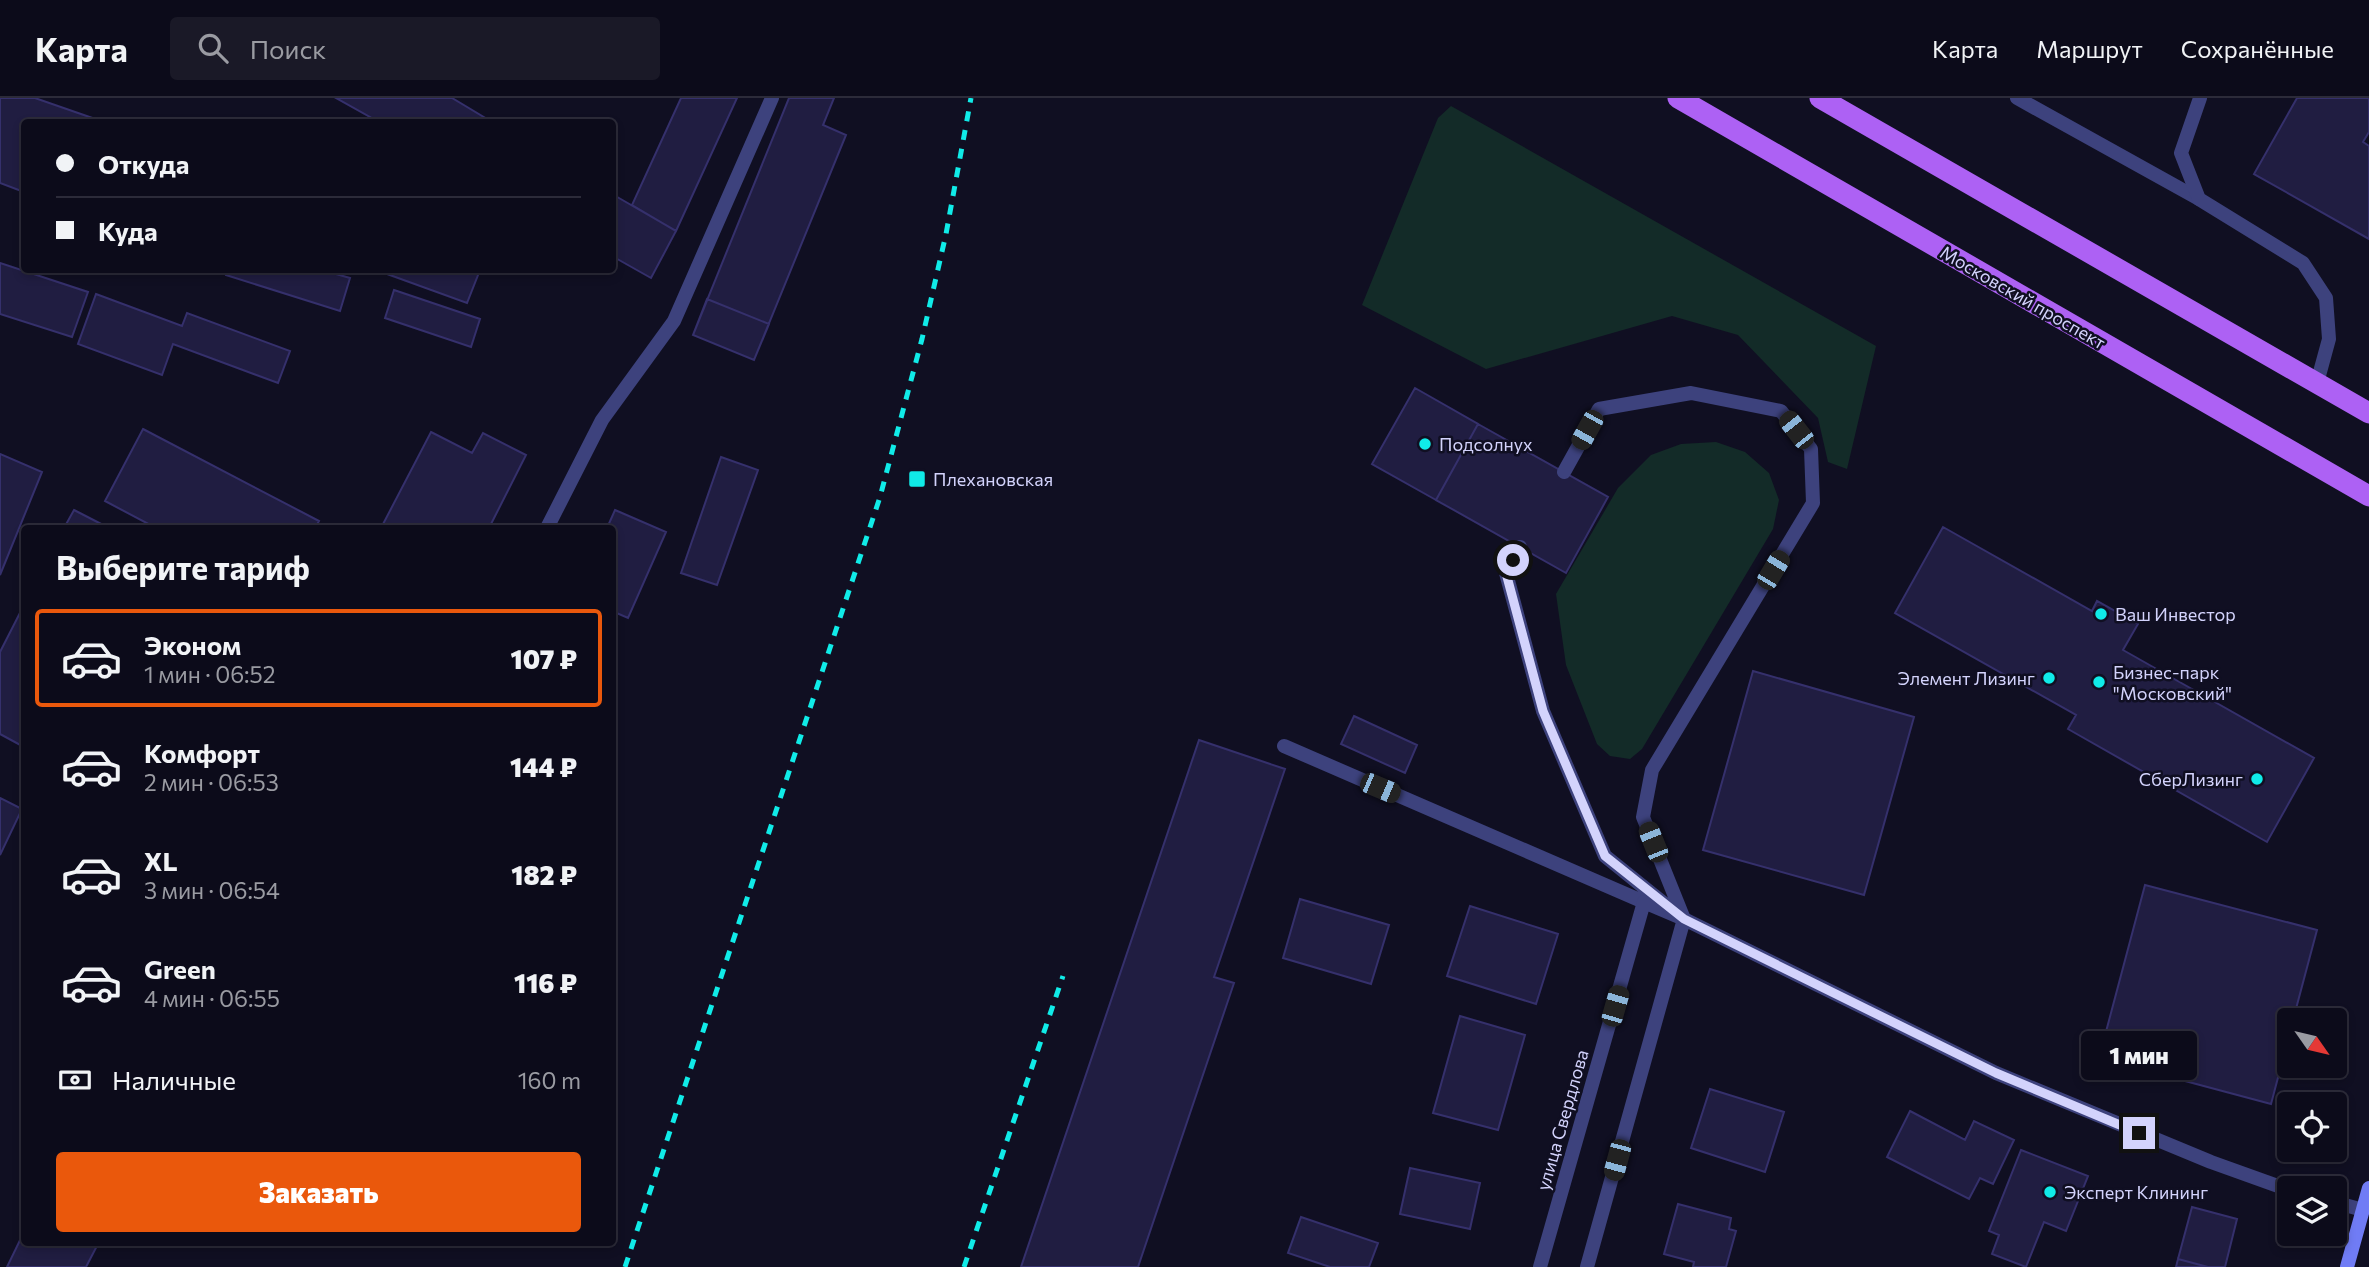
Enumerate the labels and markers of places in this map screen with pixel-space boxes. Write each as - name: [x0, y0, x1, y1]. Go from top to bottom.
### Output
- place label: Подсолнух: [1439, 433, 1533, 455]
- marker: Подсолнух: [1417, 436, 1433, 452]
- place label: Плехановская: [933, 468, 1053, 490]
- marker: Плехановская: [907, 469, 927, 489]
- place label: Ваш Инвестор: [2115, 603, 2236, 625]
- marker: Ваш Инвестор: [2093, 606, 2109, 622]
- place label: Бизнес-парк "Московский": [2113, 661, 2232, 704]
- place label: Элемент Лизинг: [1898, 667, 2035, 689]
- marker: Элемент Лизинг: [2041, 670, 2057, 686]
- marker: Бизнес-парк "Московский": [2091, 674, 2107, 690]
- place label: СберЛизинг: [2139, 768, 2243, 790]
- marker: СберЛизинг: [2249, 771, 2265, 787]
- place label: Эксперт Клининг: [2064, 1181, 2208, 1203]
- marker: Эксперт Клининг: [2042, 1184, 2058, 1200]

